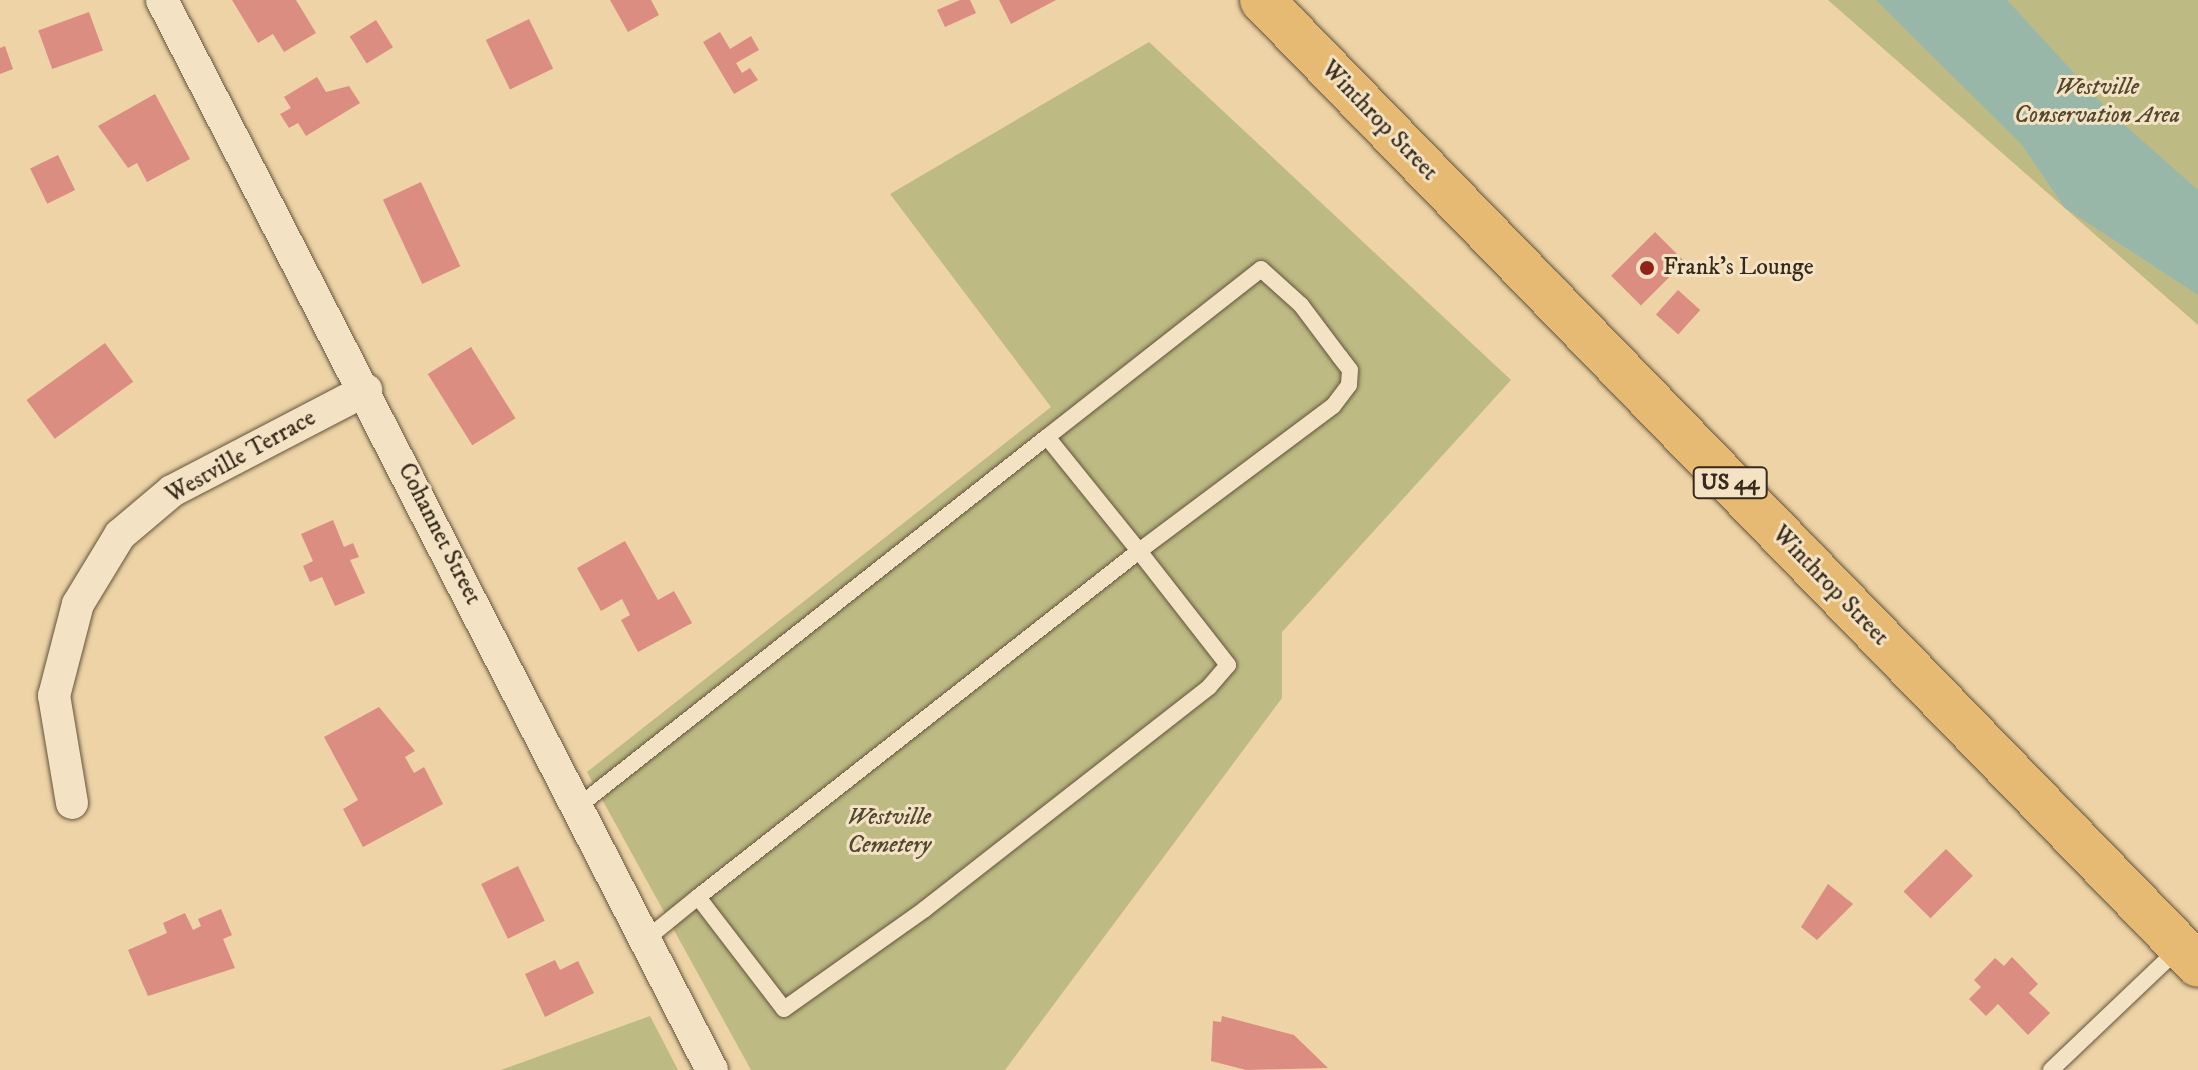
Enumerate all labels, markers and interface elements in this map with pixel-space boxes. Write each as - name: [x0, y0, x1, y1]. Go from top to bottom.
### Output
- street label: Winthrop Street: [1315, 55, 1443, 187]
- park label: Westville Conservation Area: [2014, 74, 2180, 130]
- place label: Frank's Lounge: [1663, 254, 1814, 282]
- marker: Frank's Lounge: [1638, 259, 1656, 277]
- street label: Westville Terrace: [161, 404, 321, 510]
- street label: Cohannet Street: [391, 458, 487, 610]
- road number: US 44: [1692, 465, 1768, 501]
- street label: Winthrop Street: [1766, 520, 1894, 652]
- park label: Westville Cemetery: [847, 804, 931, 860]

